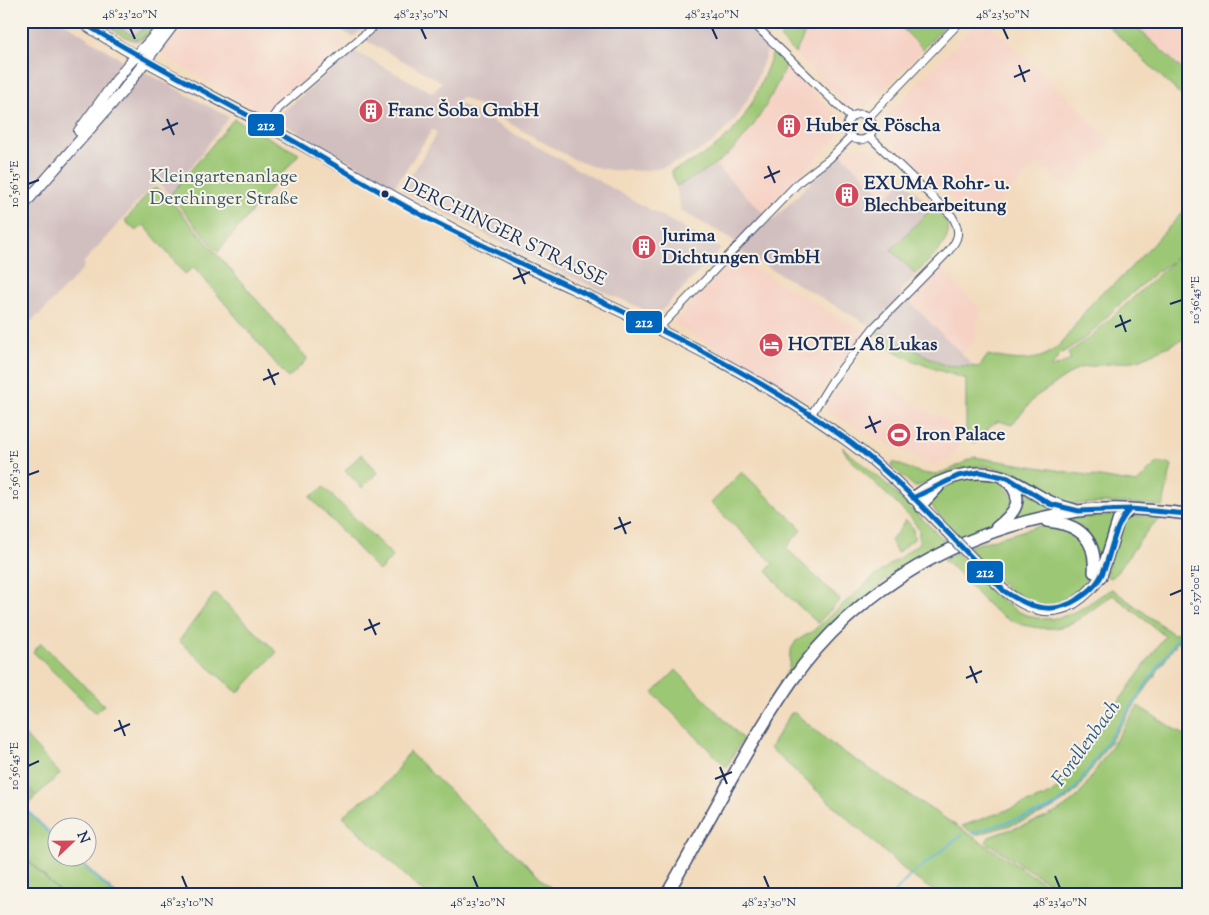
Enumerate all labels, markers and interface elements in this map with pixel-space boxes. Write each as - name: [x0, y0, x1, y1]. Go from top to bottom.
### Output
- text: 48°23'20"N: [103, 6, 158, 24]
- text: 48°23'30"N: [394, 6, 448, 24]
- text: 48°23'40"N: [685, 6, 739, 24]
- text: 48°23'50"N: [976, 6, 1030, 24]
- building icon: Franc Šoba GmbH: [358, 98, 384, 124]
- place label: Franc Šoba GmbH: [388, 98, 540, 125]
- line badge: 212: [247, 113, 285, 137]
- building icon: Huber & Pöscha: [776, 113, 802, 139]
- place label: Huber & Pöscha: [806, 113, 941, 140]
- text: 212: [257, 117, 275, 137]
- text: 10°56'15"E: [6, 160, 24, 208]
- park label: Kleingartenanlage Derchinger Straße: [150, 164, 299, 213]
- place label: EXUMA Rohr- u. Blechbearbeitung: [864, 171, 1010, 220]
- street label: DERCHINGER STRASSE: [398, 172, 611, 294]
- building icon: EXUMA Rohr- u. Blechbearbeitung: [834, 182, 860, 208]
- unlabelled marker: [380, 189, 390, 199]
- place label: Jurima Dichtungen GmbH: [660, 223, 821, 272]
- building icon: Jurima Dichtungen GmbH: [631, 234, 657, 260]
- text: 10°56'45"E: [1187, 275, 1205, 324]
- line badge: 212: [625, 310, 663, 334]
- text: 212: [635, 314, 653, 334]
- hotel icon: HOTEL A8 Lukas: [758, 332, 784, 358]
- place label: HOTEL A8 Lukas: [788, 332, 938, 359]
- sports icon: Iron Palace: [886, 422, 912, 448]
- place label: Iron Palace: [916, 422, 1006, 449]
- text: 10°56'30"E: [6, 449, 24, 500]
- line badge: 212: [966, 560, 1004, 584]
- text: 212: [976, 564, 994, 584]
- text: 10°57'00"E: [1187, 564, 1205, 615]
- water label: Forellenbach: [1046, 695, 1128, 793]
- text: 10°56'45"E: [6, 741, 24, 790]
- north arrow: [48, 818, 98, 868]
- text: N: [71, 829, 94, 847]
- text: 48°23'10"N: [160, 894, 214, 912]
- text: 48°23'20"N: [451, 894, 506, 912]
- text: 48°23'30"N: [742, 894, 796, 912]
- text: 48°23'40"N: [1033, 894, 1087, 912]

